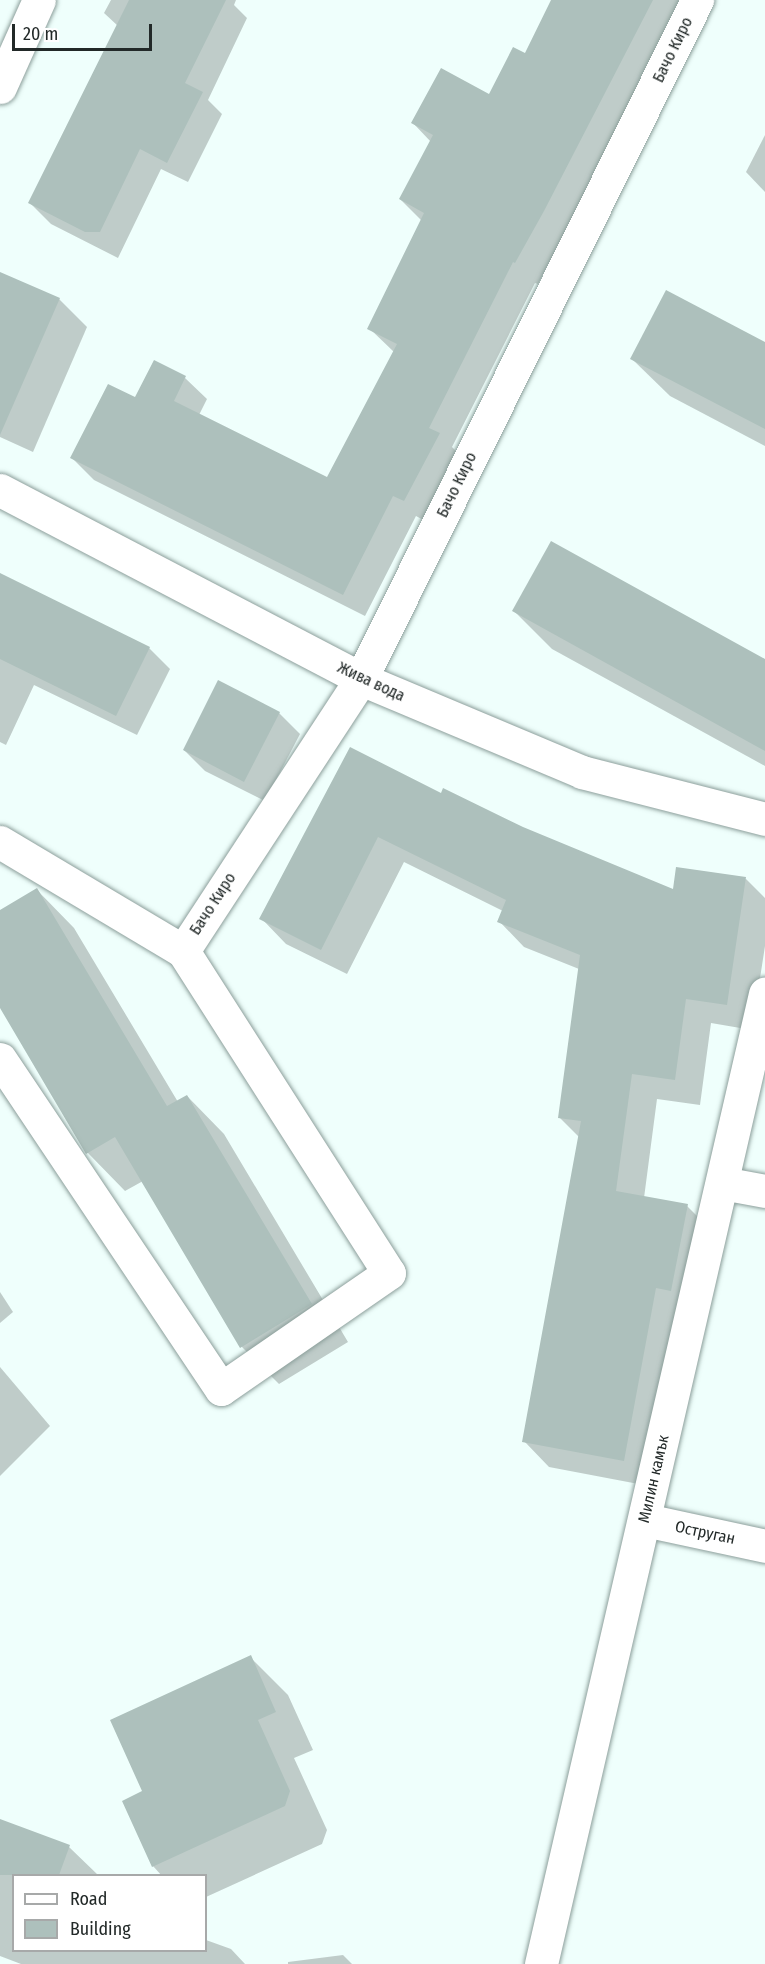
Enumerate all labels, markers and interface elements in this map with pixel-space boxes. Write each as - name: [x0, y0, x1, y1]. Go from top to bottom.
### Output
- scale bar: [15, 12, 154, 50]
- street label: Бачо Киро: [649, 14, 697, 86]
- text: 20 m: [23, 23, 58, 45]
- street label: Бачо Киро: [433, 449, 481, 521]
- street label: Жива вода: [334, 658, 408, 706]
- street label: Бачо Киро: [186, 869, 240, 939]
- street label: Милин камък: [635, 1433, 673, 1525]
- street label: Оструган: [673, 1517, 737, 1549]
- legend: [12, 1874, 207, 1952]
- text: Road: [70, 1888, 107, 1910]
- text: Building: [70, 1918, 131, 1940]

